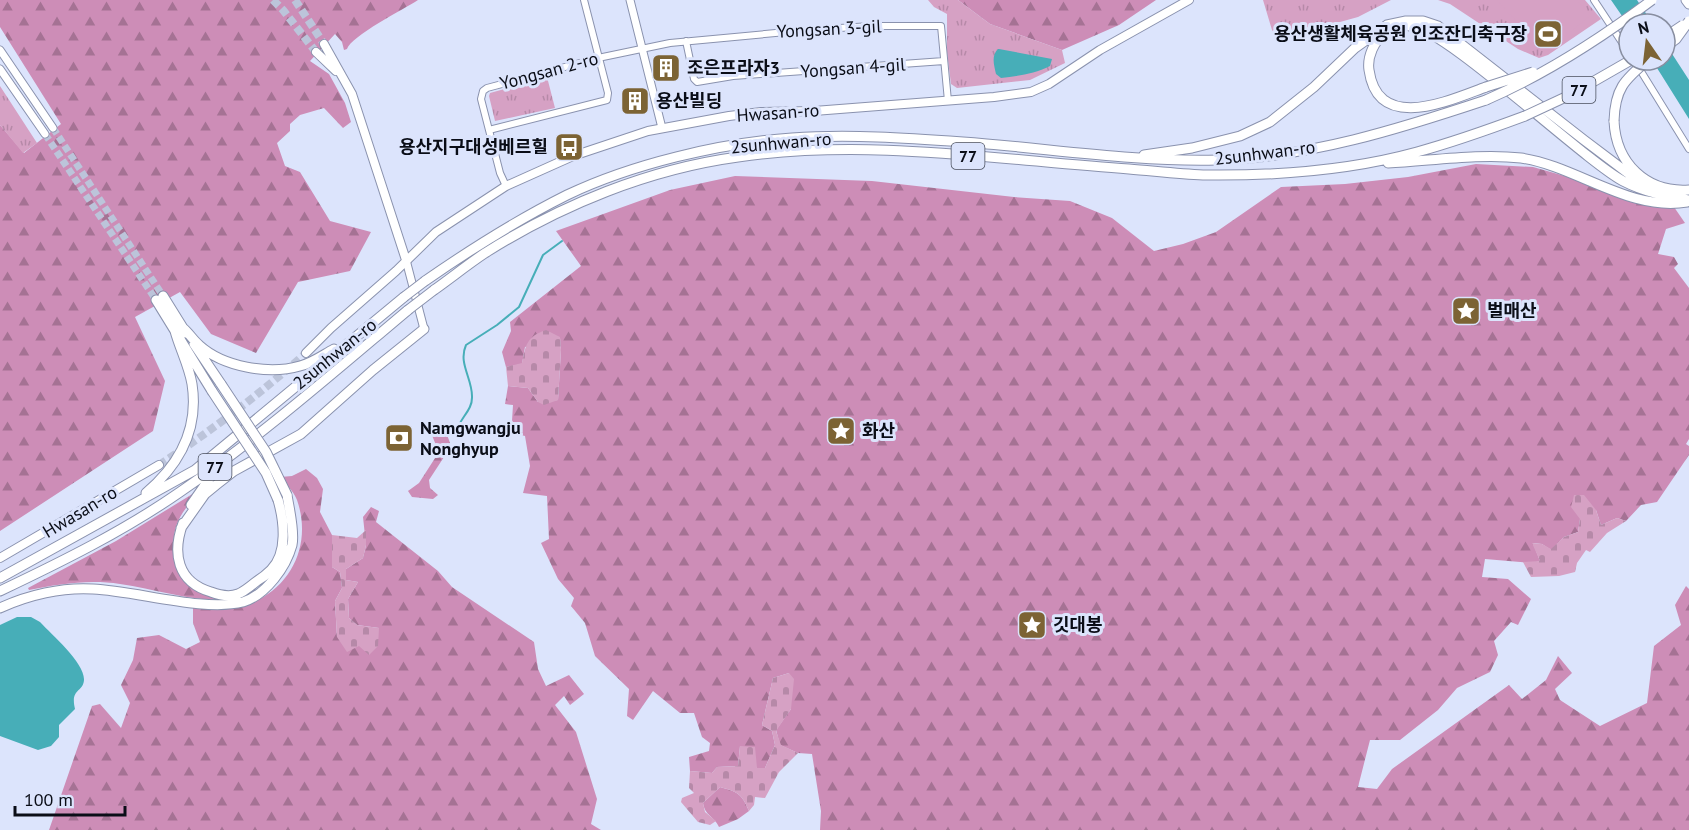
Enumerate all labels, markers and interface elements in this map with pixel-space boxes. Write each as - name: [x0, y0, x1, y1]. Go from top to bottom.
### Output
- north arrow: [1617, 12, 1677, 72]
- street label: Yongsan 3-gil: [776, 14, 883, 43]
- text: N: [1636, 16, 1651, 38]
- sports icon: 용산생활체육공원 인조잔디축구장: [1532, 18, 1564, 50]
- place label: 용산생활체육공원 인조잔디축구장: [1274, 22, 1527, 45]
- street label: Yongsan 2-ro: [497, 46, 601, 95]
- building icon: 조은프라자3: [650, 52, 682, 84]
- street label: Yongsan 4-gil: [800, 52, 907, 83]
- place label: 조은프라자3: [687, 56, 780, 79]
- road number: 77: [1562, 77, 1596, 103]
- building icon: 용산빌딩: [619, 85, 651, 117]
- place label: 용산빌딩: [656, 89, 722, 112]
- street label: Hwasan-ro: [736, 98, 820, 127]
- street label: 2sunhwan-ro: [730, 127, 832, 158]
- bus stop icon: 용산지구대성베르힐: [553, 131, 585, 163]
- place label: 용산지구대성베르힐: [399, 135, 548, 158]
- street label: 2sunhwan-ro: [1213, 135, 1316, 170]
- road number: 77: [952, 143, 984, 169]
- place icon: 벌매산: [1450, 295, 1482, 327]
- place label: 벌매산: [1487, 299, 1537, 322]
- street label: 2sunhwan-ro: [288, 313, 381, 394]
- place icon: 화산: [825, 415, 857, 447]
- place label: Namgwangju Nonghyup: [420, 416, 521, 460]
- place label: 화산: [862, 419, 896, 442]
- bank icon: Namgwangju Nonghyup: [383, 422, 415, 454]
- road number: 77: [198, 454, 232, 480]
- street label: Hwasan-ro: [38, 480, 121, 543]
- place icon: 깃대봉: [1016, 609, 1048, 641]
- place label: 깃대봉: [1053, 613, 1103, 636]
- scale bar: [15, 779, 124, 817]
- text: 100 m: [24, 788, 73, 811]

